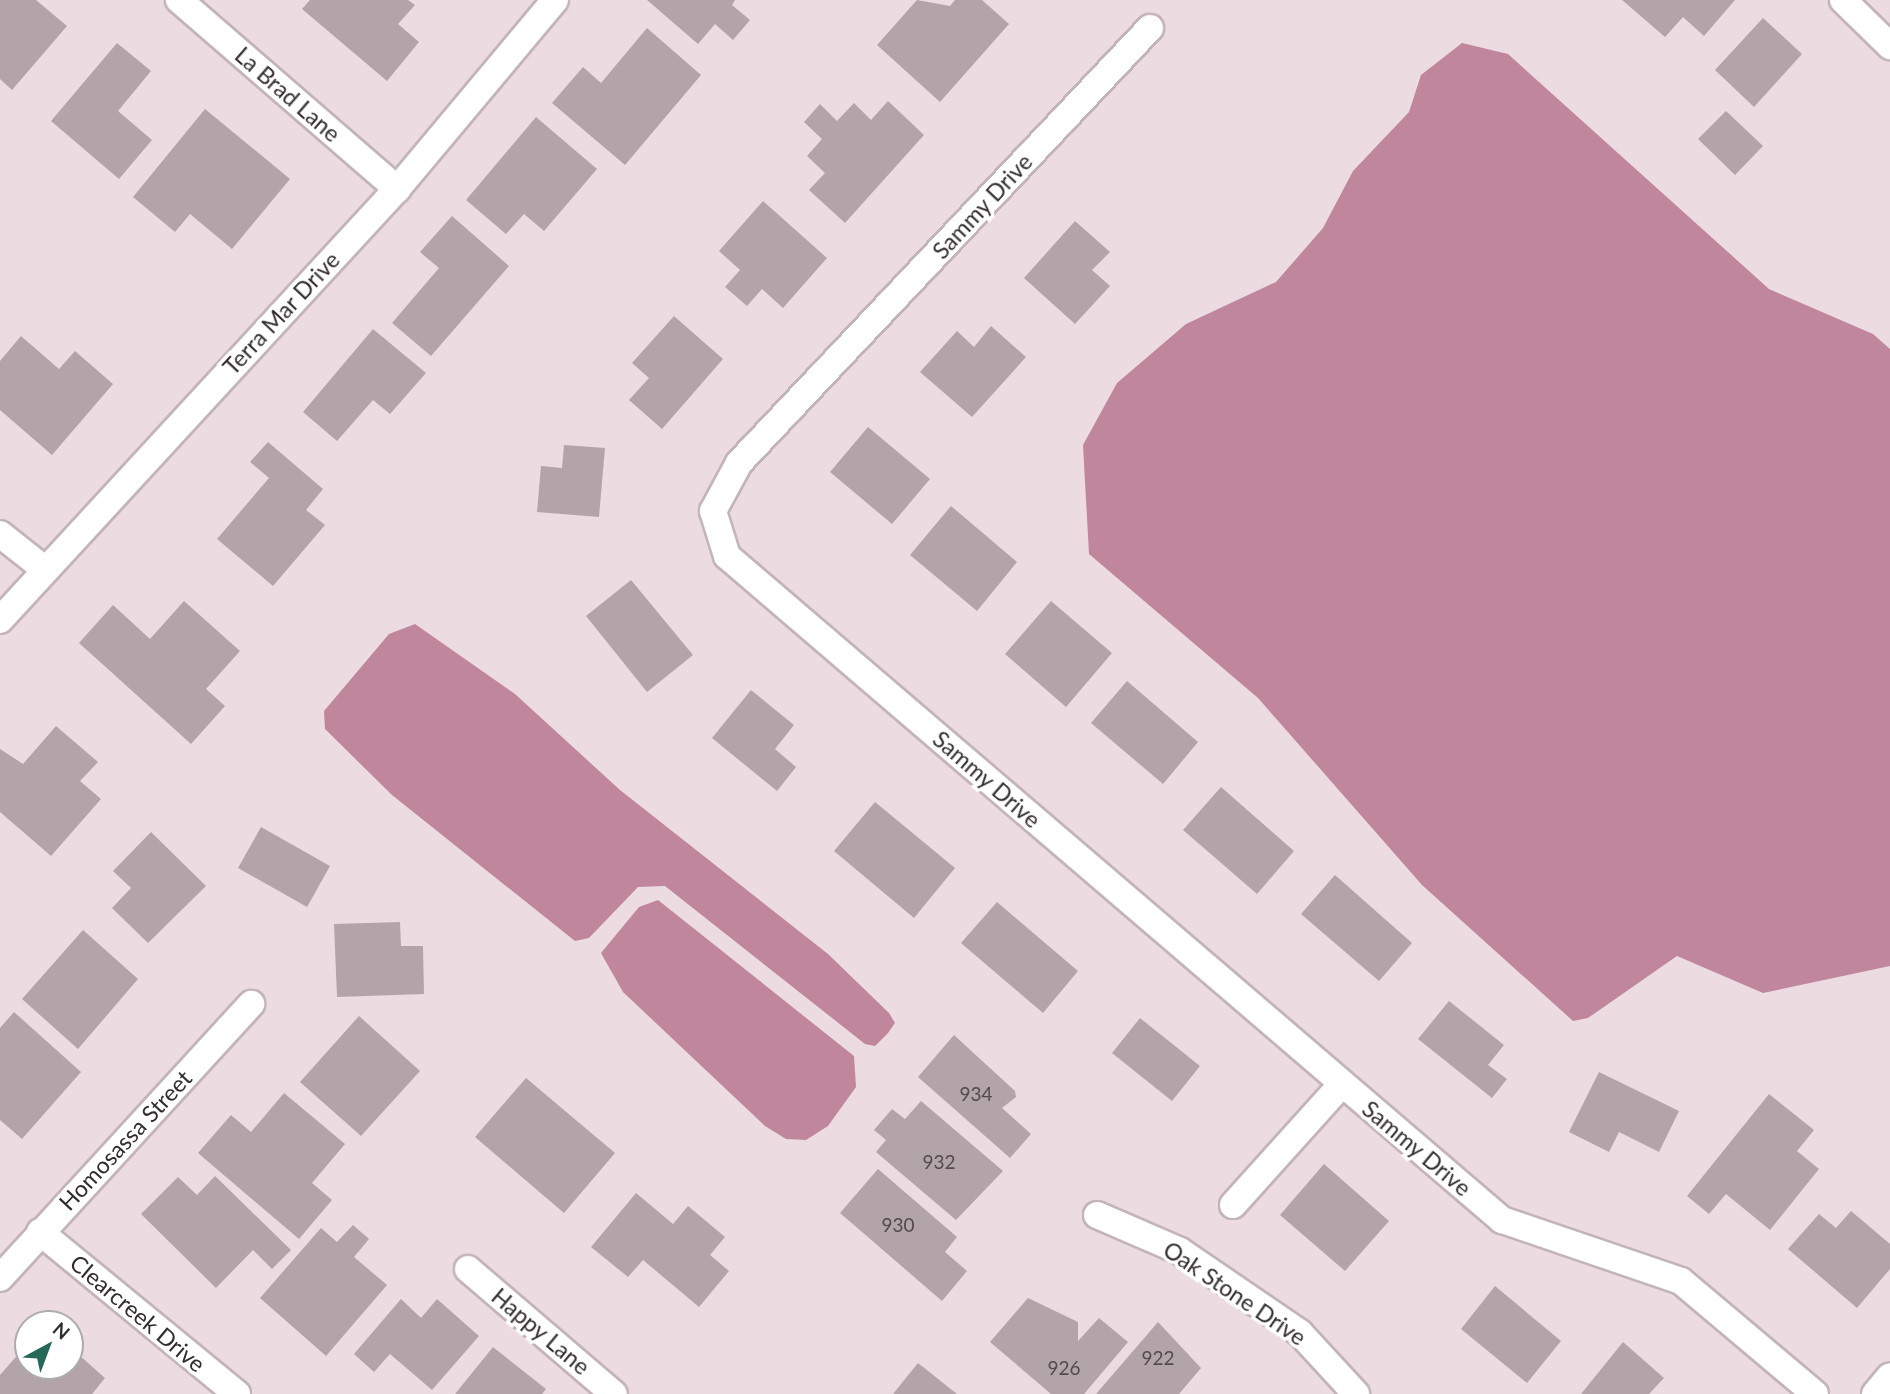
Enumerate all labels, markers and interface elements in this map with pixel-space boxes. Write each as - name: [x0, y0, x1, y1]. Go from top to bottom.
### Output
- street label: La Brad Lane: [230, 41, 346, 147]
- street label: Sammy Drive: [926, 148, 1038, 264]
- street label: Terra Mar Drive: [217, 246, 345, 380]
- street label: Sammy Drive: [927, 725, 1047, 833]
- street label: Homosassa Street: [53, 1064, 197, 1216]
- house number: 934: [959, 1083, 993, 1105]
- street label: Sammy Drive: [1357, 1094, 1477, 1202]
- house number: 932: [922, 1151, 956, 1173]
- house number: 930: [881, 1214, 915, 1236]
- street label: Oak Stone Drive: [1158, 1235, 1312, 1351]
- street label: Clearcreek Drive: [65, 1248, 211, 1378]
- street label: Happy Lane: [486, 1282, 596, 1380]
- north arrow: [14, 1310, 84, 1380]
- text: N: [49, 1317, 75, 1344]
- house number: 922: [1141, 1347, 1175, 1369]
- house number: 926: [1047, 1357, 1081, 1379]

